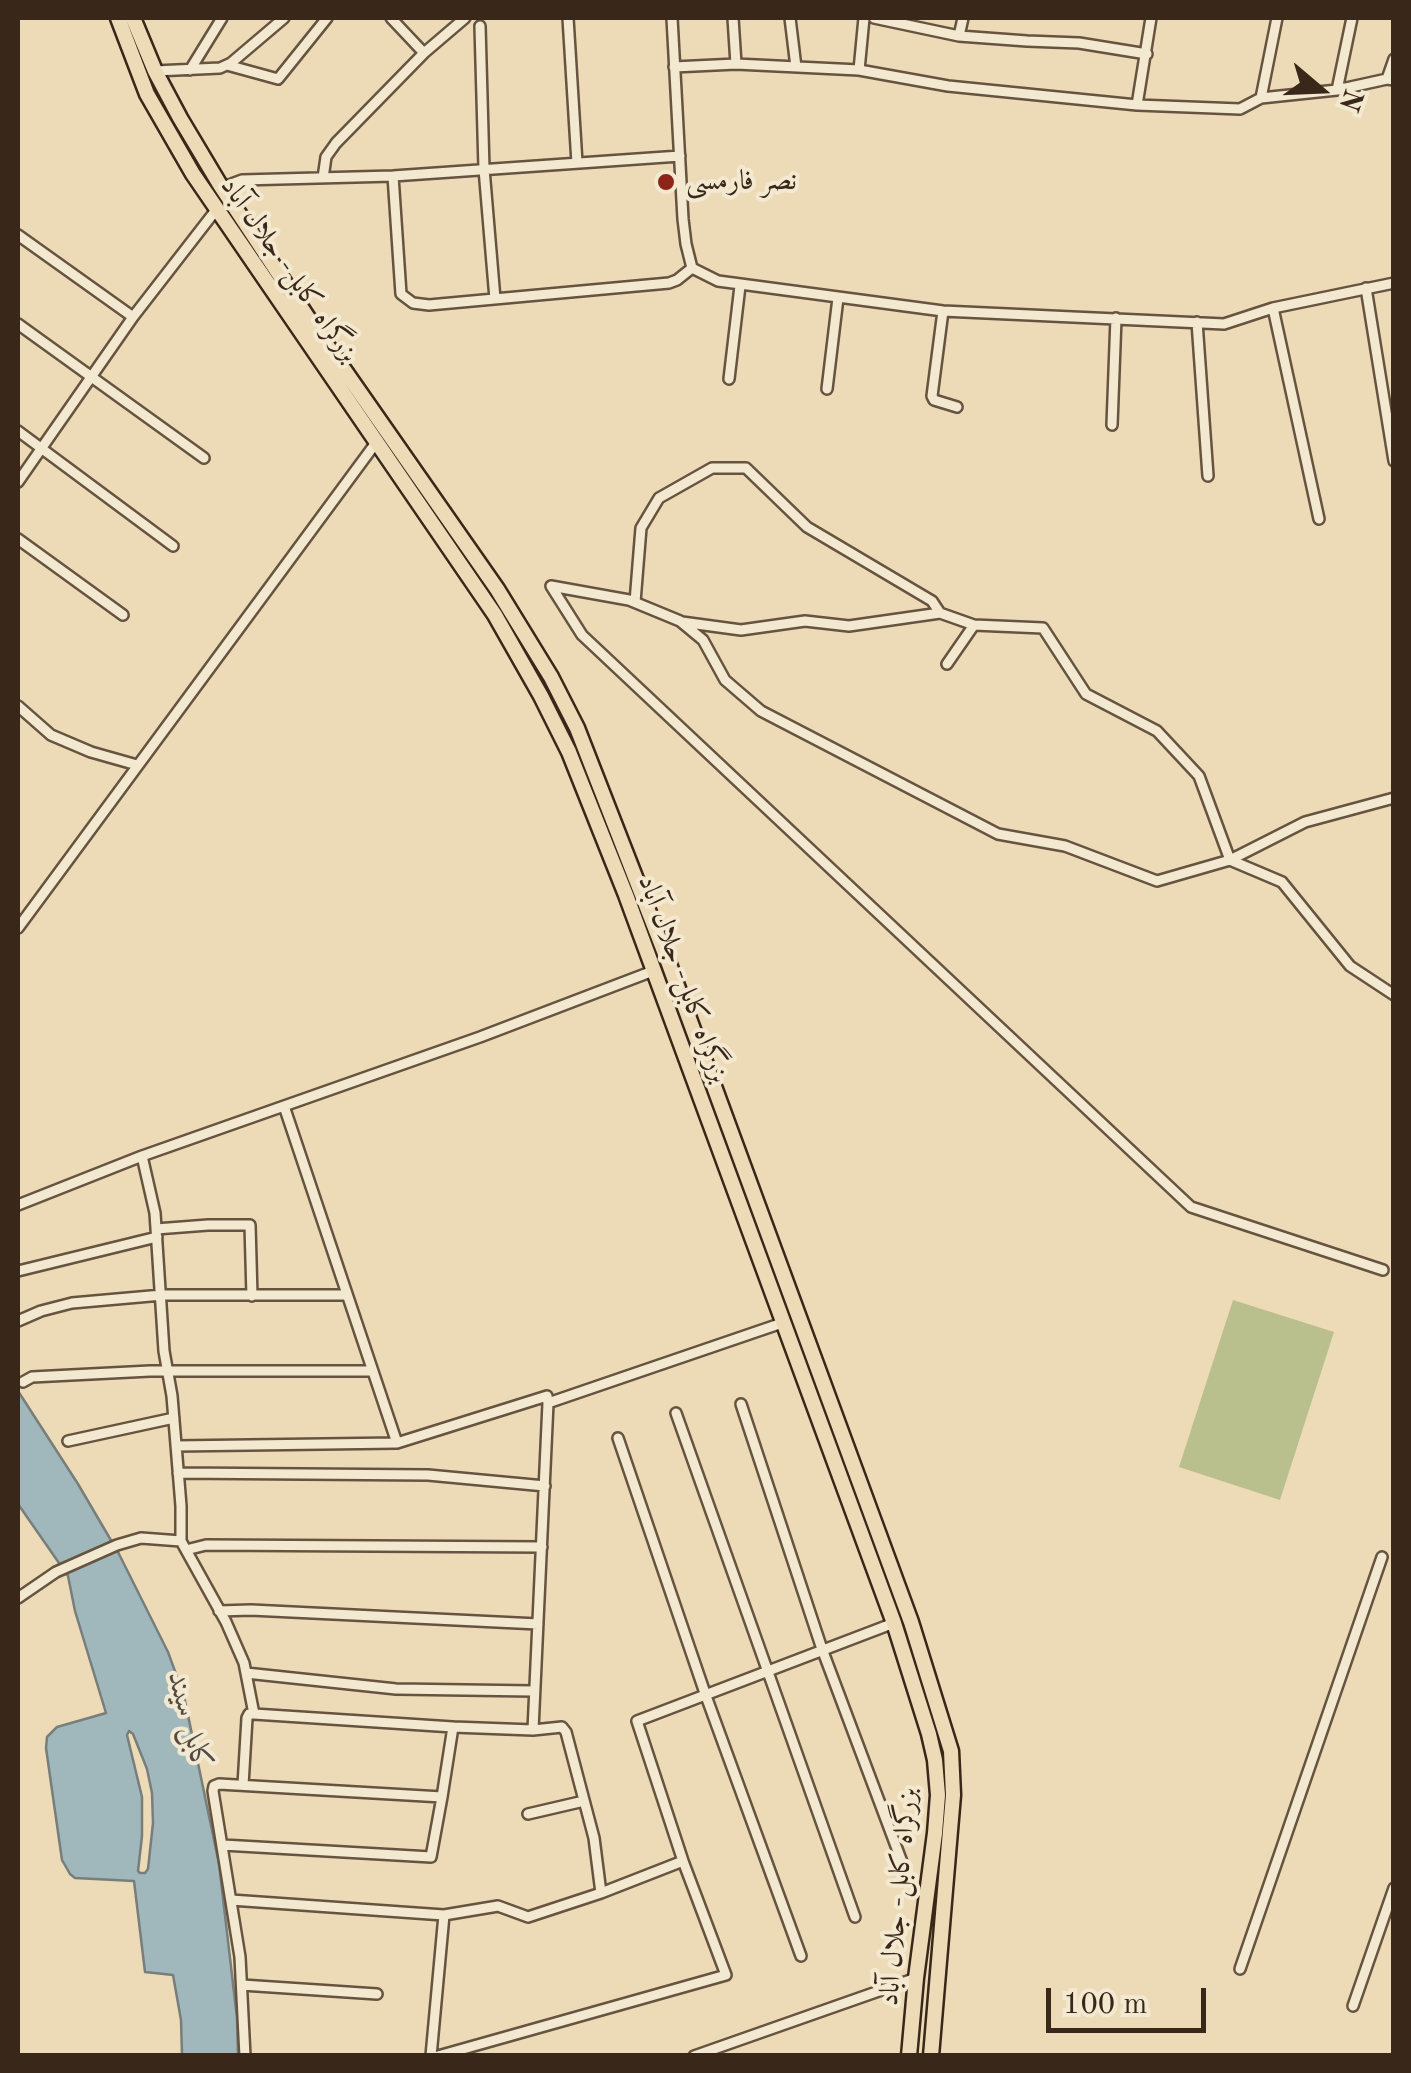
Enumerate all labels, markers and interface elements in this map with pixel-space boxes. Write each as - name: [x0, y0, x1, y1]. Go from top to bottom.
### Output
- north arrow: [1271, 40, 1371, 140]
- text: N: [1333, 85, 1366, 114]
- place label: نصر فارمسی: [686, 165, 797, 199]
- street label: بزرگراه کابل- جلال آباد: [212, 171, 366, 369]
- marker: نصر فارمسی: [655, 171, 677, 193]
- street label: بزرگراه کابل- جلال آباد: [630, 870, 736, 1088]
- water label: کابل سيند: [158, 1668, 220, 1776]
- street label: بزرگراه کابل- جلال آباد: [873, 1787, 925, 2007]
- scale bar: [1051, 1968, 1211, 2030]
- text: 100 m: [1063, 1990, 1147, 2020]

